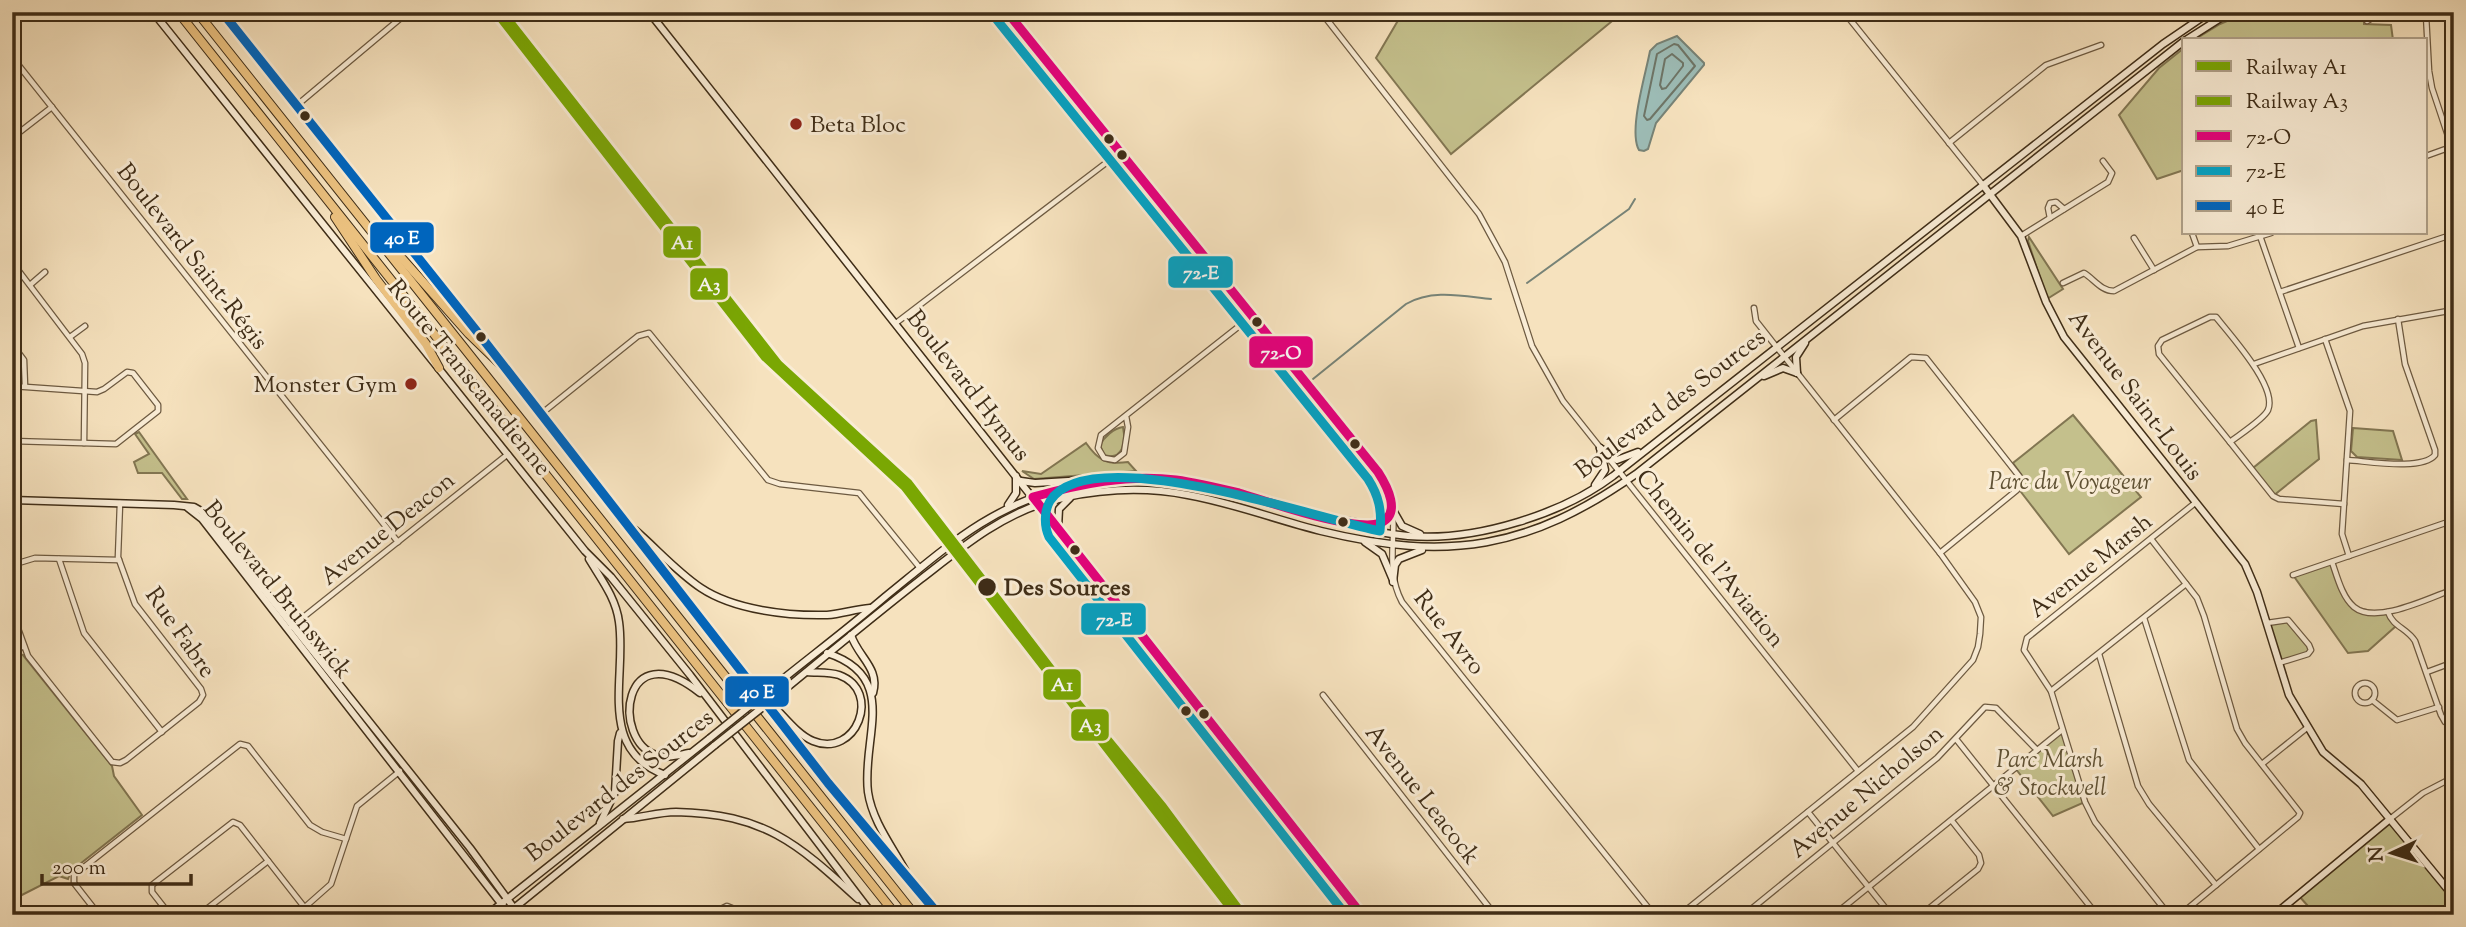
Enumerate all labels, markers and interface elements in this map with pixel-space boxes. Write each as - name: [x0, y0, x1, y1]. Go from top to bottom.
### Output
- legend: [2182, 38, 2428, 234]
- text: Railway A1: [2246, 54, 2347, 84]
- text: Railway A3: [2246, 88, 2348, 118]
- unlabelled marker: [298, 109, 312, 123]
- place label: Beta Bloc: [810, 109, 906, 143]
- marker: Beta Bloc: [788, 116, 804, 132]
- text: 72-O: [2246, 124, 2291, 154]
- unlabelled marker: [1102, 132, 1116, 146]
- unlabelled marker: [1115, 148, 1129, 162]
- street label: Boulevard Saint-Régis: [108, 157, 275, 358]
- text: 72-E: [2246, 158, 2286, 188]
- text: 40 E: [2246, 194, 2285, 224]
- line badge: 40 E: [369, 221, 435, 254]
- line badge: A1: [662, 225, 702, 259]
- text: 40 E: [384, 226, 420, 253]
- text: A1: [671, 231, 693, 258]
- line badge: 72-E: [1167, 255, 1234, 289]
- text: 72-E: [1183, 261, 1220, 288]
- line badge: A3: [689, 267, 729, 301]
- street label: Route Transcanadienne: [378, 273, 558, 484]
- text: A3: [697, 273, 721, 300]
- street label: Boulevard Hymus: [897, 303, 1037, 469]
- street label: Avenue Saint-Louis: [2059, 304, 2210, 488]
- unlabelled marker: [1250, 315, 1264, 329]
- street label: Boulevard des Sources: [1569, 321, 1774, 488]
- unlabelled marker: [474, 330, 488, 344]
- line badge: 72-O: [1248, 335, 1314, 369]
- text: 72-O: [1261, 341, 1301, 368]
- place label: Monster Gym: [254, 369, 397, 403]
- marker: Monster Gym: [403, 376, 419, 392]
- unlabelled marker: [1348, 437, 1362, 451]
- street label: Chemin de l'Aviation: [1627, 463, 1792, 656]
- street label: Avenue Deacon: [314, 465, 463, 594]
- park label: Parc du Voyageur: [1988, 466, 2152, 500]
- street label: Boulevard Brunswick: [194, 494, 359, 687]
- street label: Avenue Marsh: [2022, 506, 2160, 627]
- unlabelled marker: [1336, 515, 1350, 529]
- unlabelled marker: [1068, 543, 1082, 557]
- place label: Des Sources: [1004, 572, 1130, 606]
- marker: Des Sources: [976, 576, 998, 598]
- street label: Rue Fabre: [136, 581, 223, 685]
- street label: Rue Avro: [1404, 584, 1492, 683]
- line badge: 72-E: [1080, 602, 1147, 636]
- text: 72-E: [1096, 608, 1133, 635]
- line badge: A1: [1042, 668, 1082, 701]
- text: A1: [1051, 673, 1073, 700]
- line badge: 40 E: [724, 675, 790, 708]
- text: 40 E: [739, 680, 775, 707]
- street label: Boulevard des Sources: [519, 702, 722, 871]
- unlabelled marker: [1179, 704, 1193, 718]
- unlabelled marker: [1197, 707, 1211, 721]
- line badge: A3: [1070, 708, 1110, 742]
- text: A3: [1078, 714, 1102, 741]
- street label: Avenue Leacock: [1356, 718, 1487, 872]
- street label: Avenue Nicholson: [1783, 718, 1952, 867]
- park label: Parc Marsh & Stockwell: [1994, 744, 2106, 806]
- north arrow: [2358, 818, 2428, 888]
- scale bar: [42, 843, 191, 887]
- text: N: [2364, 846, 2392, 863]
- text: 200 m: [52, 854, 106, 884]

